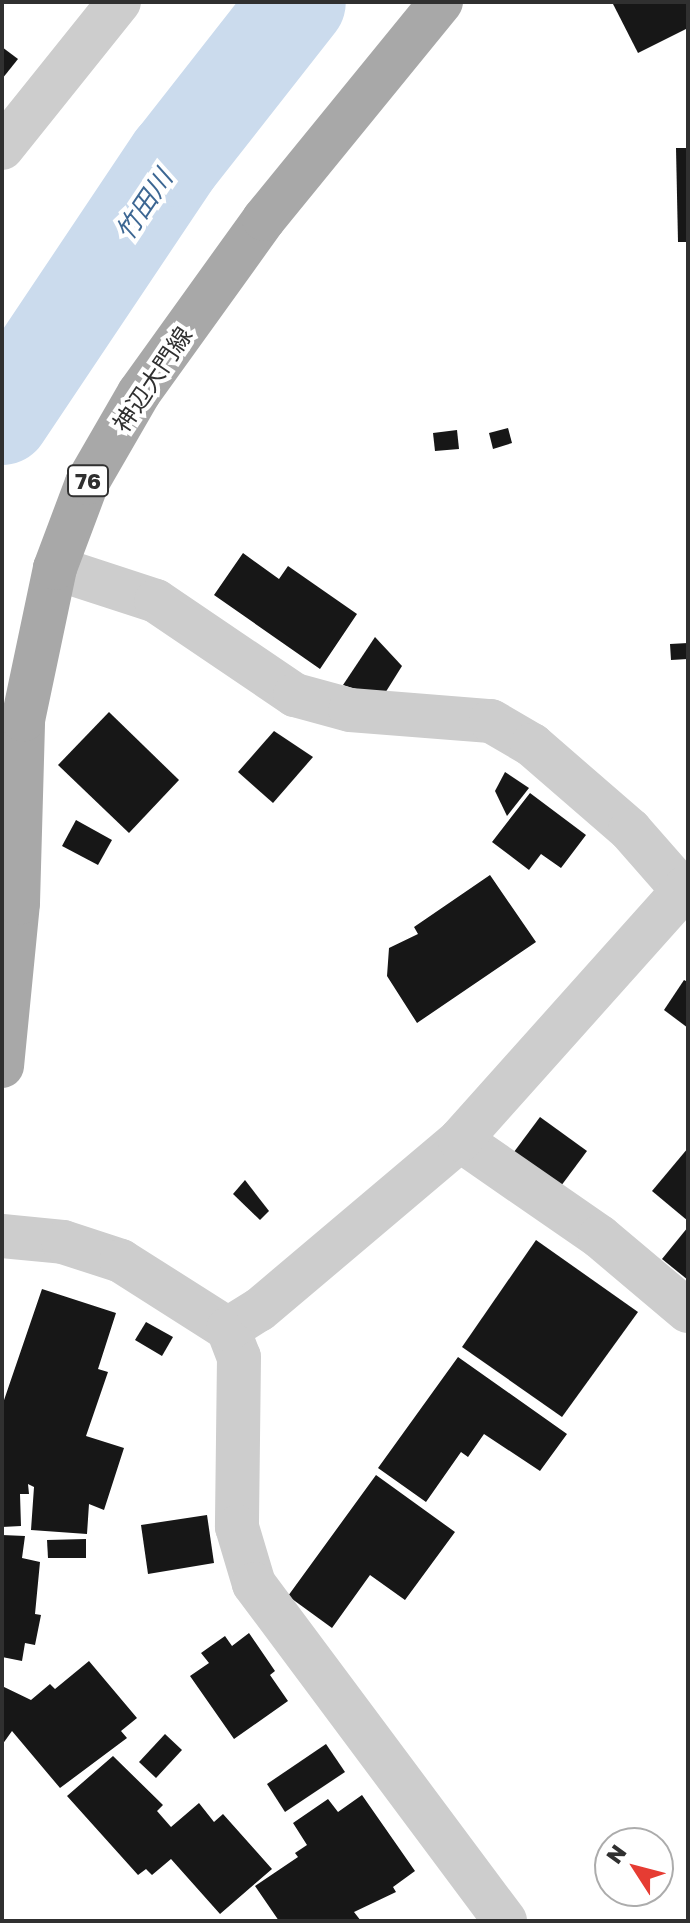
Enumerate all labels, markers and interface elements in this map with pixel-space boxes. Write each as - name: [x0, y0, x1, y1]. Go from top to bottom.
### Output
- water label: 竹田川: [109, 164, 179, 246]
- street label: 神辺大門線: [107, 321, 197, 437]
- road number: 76: [66, 463, 110, 499]
- north arrow: [594, 1827, 674, 1907]
- text: N: [600, 1839, 632, 1868]

